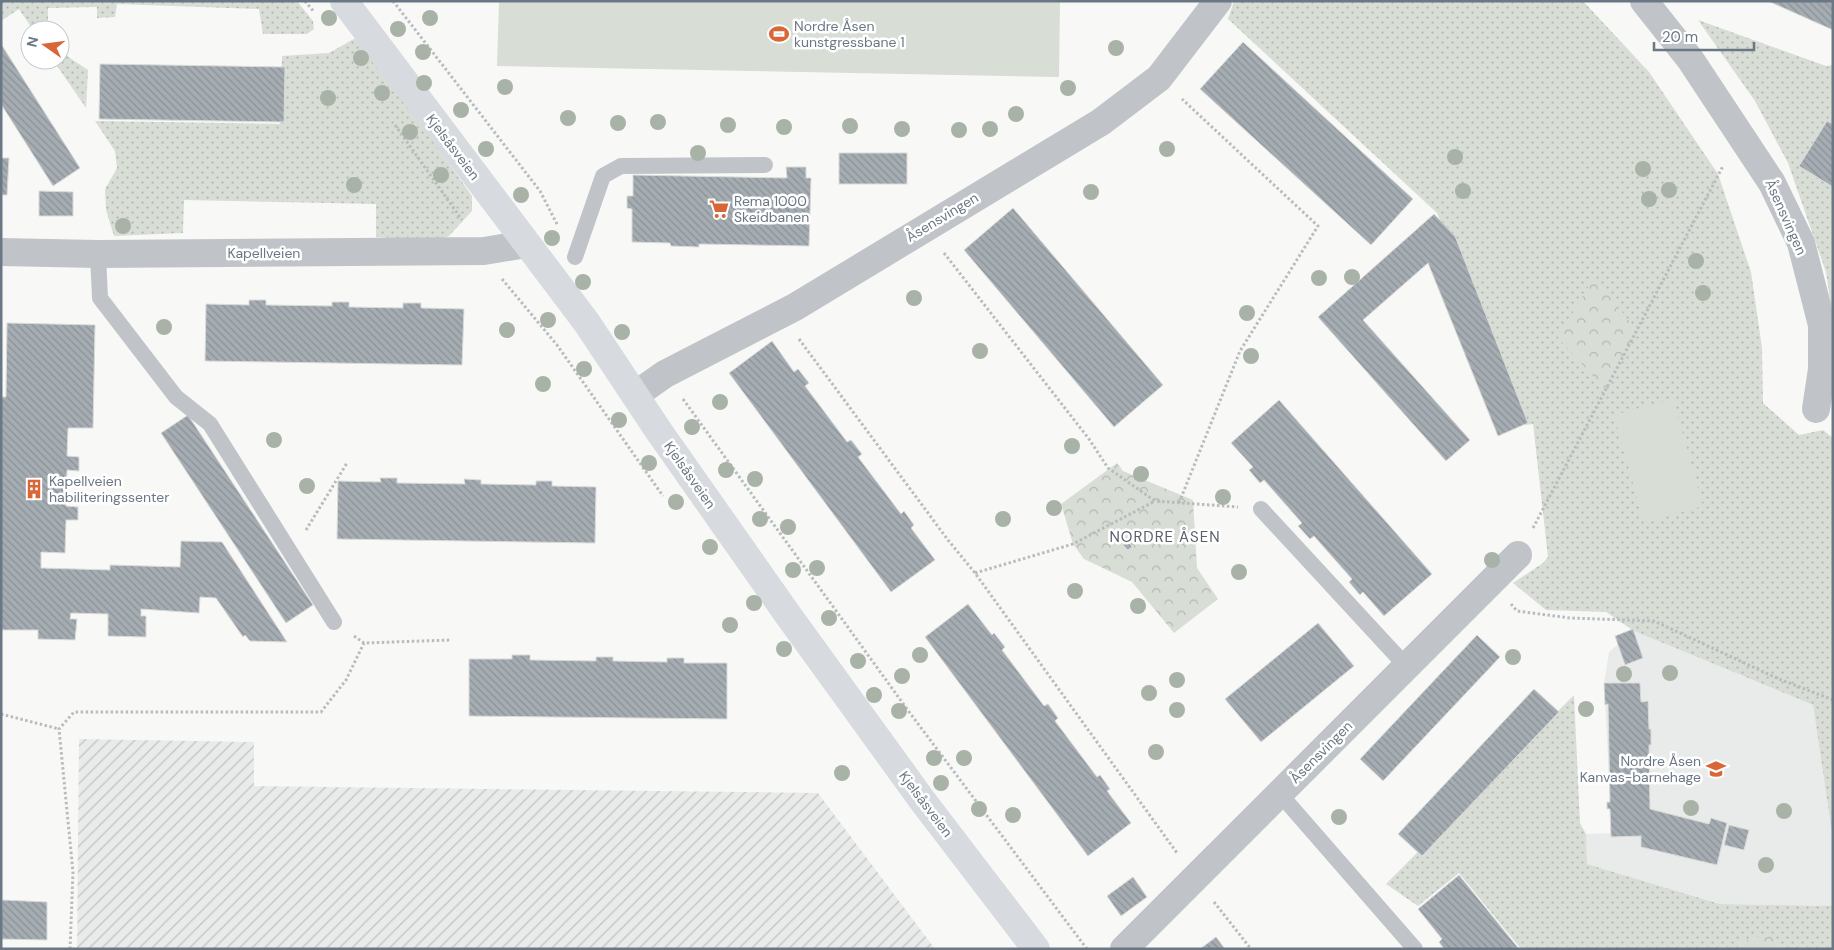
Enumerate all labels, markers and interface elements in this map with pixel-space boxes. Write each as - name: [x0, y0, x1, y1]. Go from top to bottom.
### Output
- place label: Nordre Åsen kunstgressbane 1: [794, 17, 905, 51]
- north arrow: [20, 20, 70, 70]
- scale bar: [1654, 20, 1754, 52]
- sports icon: Nordre Åsen kunstgressbane 1: [768, 23, 790, 45]
- text: 20 m: [1662, 27, 1698, 47]
- text: N: [22, 35, 42, 49]
- street label: Kjelsåsveien: [422, 110, 484, 184]
- street label: Åsensvingen: [1761, 176, 1811, 258]
- street label: Åsensvingen: [903, 188, 981, 246]
- place label: Rema 1000 Skeidbanen: [734, 192, 809, 226]
- supermarket icon: Rema 1000 Skeidbanen: [708, 198, 730, 220]
- street label: Kapellveien: [228, 244, 300, 262]
- street label: Kjelsåsveien: [660, 438, 720, 512]
- place label: Kapellveien habiliteringssenter: [49, 472, 169, 506]
- building icon: Kapellveien habiliteringssenter: [23, 478, 45, 500]
- district label: NORDRE ÅSEN: [1109, 527, 1221, 547]
- street label: Åsensvingen: [1286, 717, 1356, 787]
- place label: Nordre Åsen Kanvas-barnehage: [1580, 752, 1701, 786]
- school or university icon: Nordre Åsen Kanvas-barnehage: [1705, 758, 1727, 780]
- street label: Kjelsåsveien: [895, 767, 957, 841]

